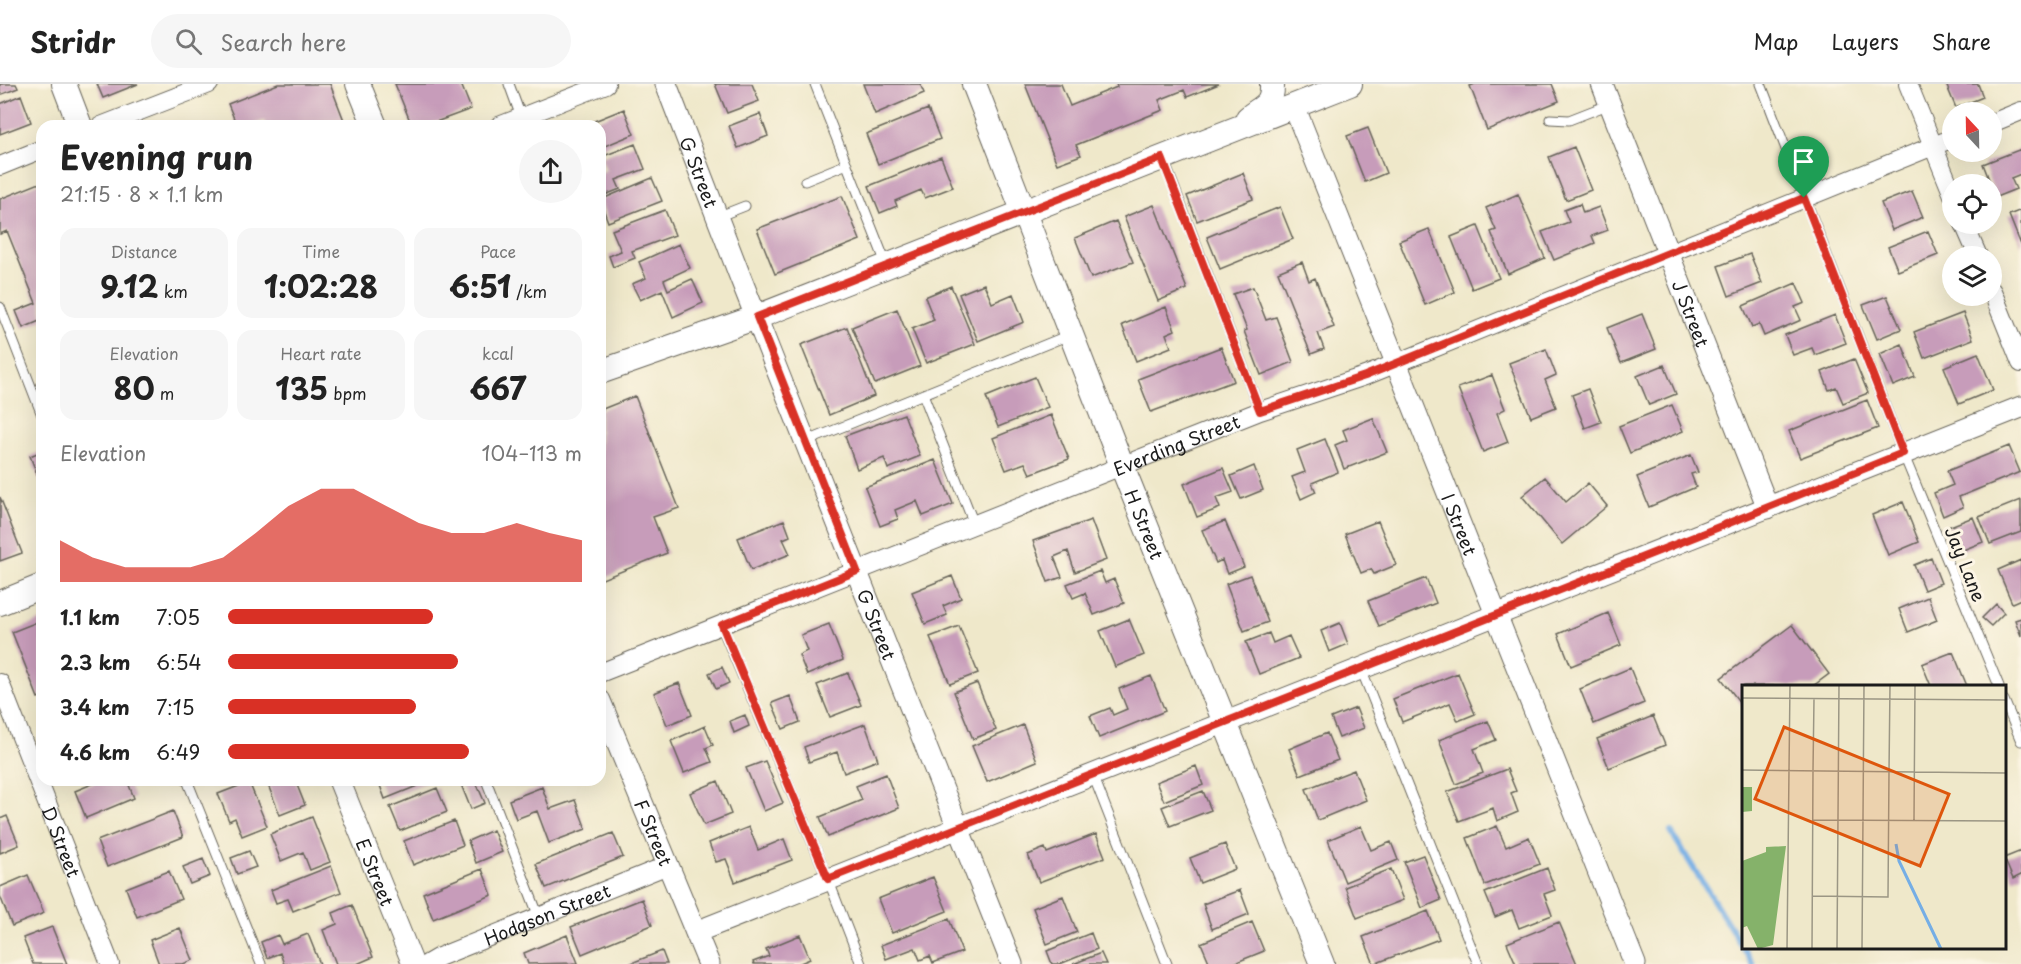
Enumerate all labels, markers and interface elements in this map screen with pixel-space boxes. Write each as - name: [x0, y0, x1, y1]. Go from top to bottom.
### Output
- search box: [151, 14, 571, 68]
- text: Stridr: [30, 20, 115, 63]
- icon: search: [172, 25, 205, 58]
- text: Search here: [220, 25, 346, 58]
- text: Map: [1754, 25, 1798, 57]
- text: Layers: [1831, 25, 1899, 57]
- text: Share: [1932, 25, 1991, 57]
- north arrow: [1942, 102, 2002, 162]
- map controls: [1942, 102, 2002, 306]
- text: Evening run: [60, 131, 253, 181]
- street label: G Street: [674, 132, 726, 211]
- pin: [1778, 136, 1829, 198]
- button: share: [519, 140, 582, 203]
- icon: arrive: [1787, 145, 1820, 178]
- button: locate: [1942, 174, 2002, 234]
- text: 21:15 · 8 × 1.1 km: [60, 179, 223, 209]
- text: Distance: [110, 239, 178, 263]
- text: Time: [302, 239, 340, 263]
- text: Pace: [480, 239, 516, 263]
- button: layers: [1942, 246, 2002, 306]
- text: 9.12: [100, 263, 159, 308]
- text: 1:02:28: [264, 263, 378, 308]
- text: 6:51: [449, 263, 511, 308]
- street label: J Street: [1666, 276, 1717, 351]
- text: km: [159, 279, 188, 303]
- text: /km: [511, 279, 547, 303]
- text: Elevation: [109, 341, 179, 365]
- text: Heart rate: [281, 341, 361, 365]
- text: kcal: [482, 341, 514, 365]
- text: 80: [114, 365, 155, 410]
- text: 135: [275, 365, 328, 410]
- text: 667: [469, 365, 527, 410]
- text: m: [155, 381, 174, 405]
- text: bpm: [328, 381, 367, 405]
- street label: Everding Street: [1109, 407, 1244, 482]
- text: Elevation: [60, 438, 146, 468]
- text: 104–113 m: [482, 438, 582, 468]
- street label: H Street: [1119, 485, 1171, 563]
- street label: I Street: [1436, 489, 1485, 559]
- street label: Jay Lane: [1939, 522, 1993, 606]
- street label: G Street: [851, 585, 904, 664]
- text: 1.1 km: [60, 602, 120, 632]
- text: 7:05: [156, 602, 200, 632]
- text: 2.3 km: [60, 647, 130, 677]
- text: 6:54: [156, 647, 202, 677]
- inset map: [1742, 685, 2006, 949]
- text: 3.4 km: [60, 692, 130, 722]
- text: 7:15: [156, 692, 195, 722]
- text: 4.6 km: [60, 737, 130, 767]
- text: 6:49: [156, 737, 200, 767]
- street label: F Street: [629, 795, 680, 870]
- street label: D Street: [36, 802, 88, 881]
- street label: E Street: [350, 834, 402, 910]
- street label: Hodgson Street: [479, 876, 614, 951]

